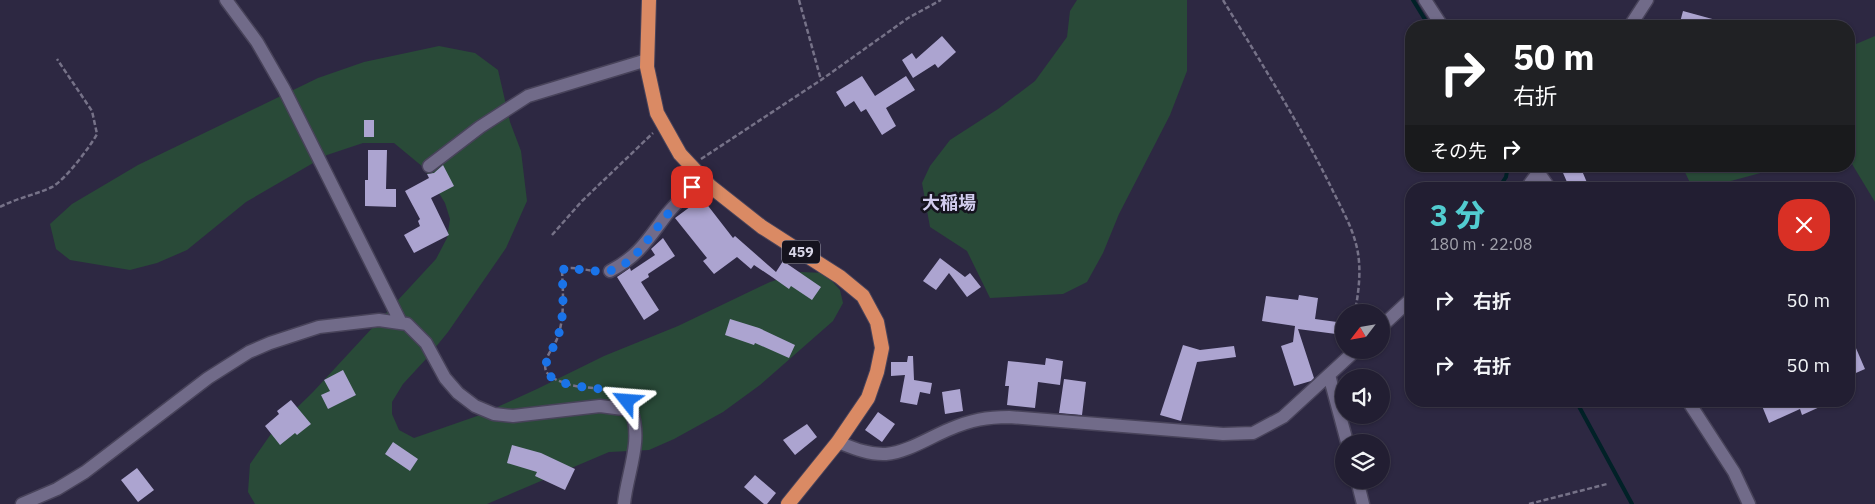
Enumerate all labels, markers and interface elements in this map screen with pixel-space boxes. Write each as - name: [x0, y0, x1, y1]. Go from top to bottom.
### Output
- text: 50 m: [1513, 34, 1595, 80]
- icon: right: [1430, 40, 1495, 105]
- text: 右折: [1513, 81, 1557, 110]
- icon: right: [1497, 135, 1525, 163]
- text: その先: [1430, 139, 1487, 163]
- pin: [671, 166, 713, 208]
- icon: arrive: [678, 173, 706, 201]
- district label: 大稲場: [922, 191, 976, 214]
- text: 3 分: [1430, 195, 1485, 234]
- button: close: [1778, 199, 1830, 251]
- text: 180 m · 22:08: [1430, 234, 1532, 254]
- road number: 459: [782, 240, 820, 264]
- icon: right: [1430, 286, 1458, 314]
- text: 50 m: [1786, 288, 1830, 312]
- text: 右折: [1473, 289, 1511, 313]
- north arrow: [1335, 304, 1390, 359]
- map controls: [1335, 304, 1390, 489]
- icon: right: [1430, 351, 1458, 379]
- text: 50 m: [1786, 353, 1830, 377]
- text: 右折: [1473, 354, 1511, 378]
- button: sound: [1335, 369, 1390, 424]
- position arrow: [600, 374, 652, 426]
- button: layers: [1335, 434, 1390, 489]

